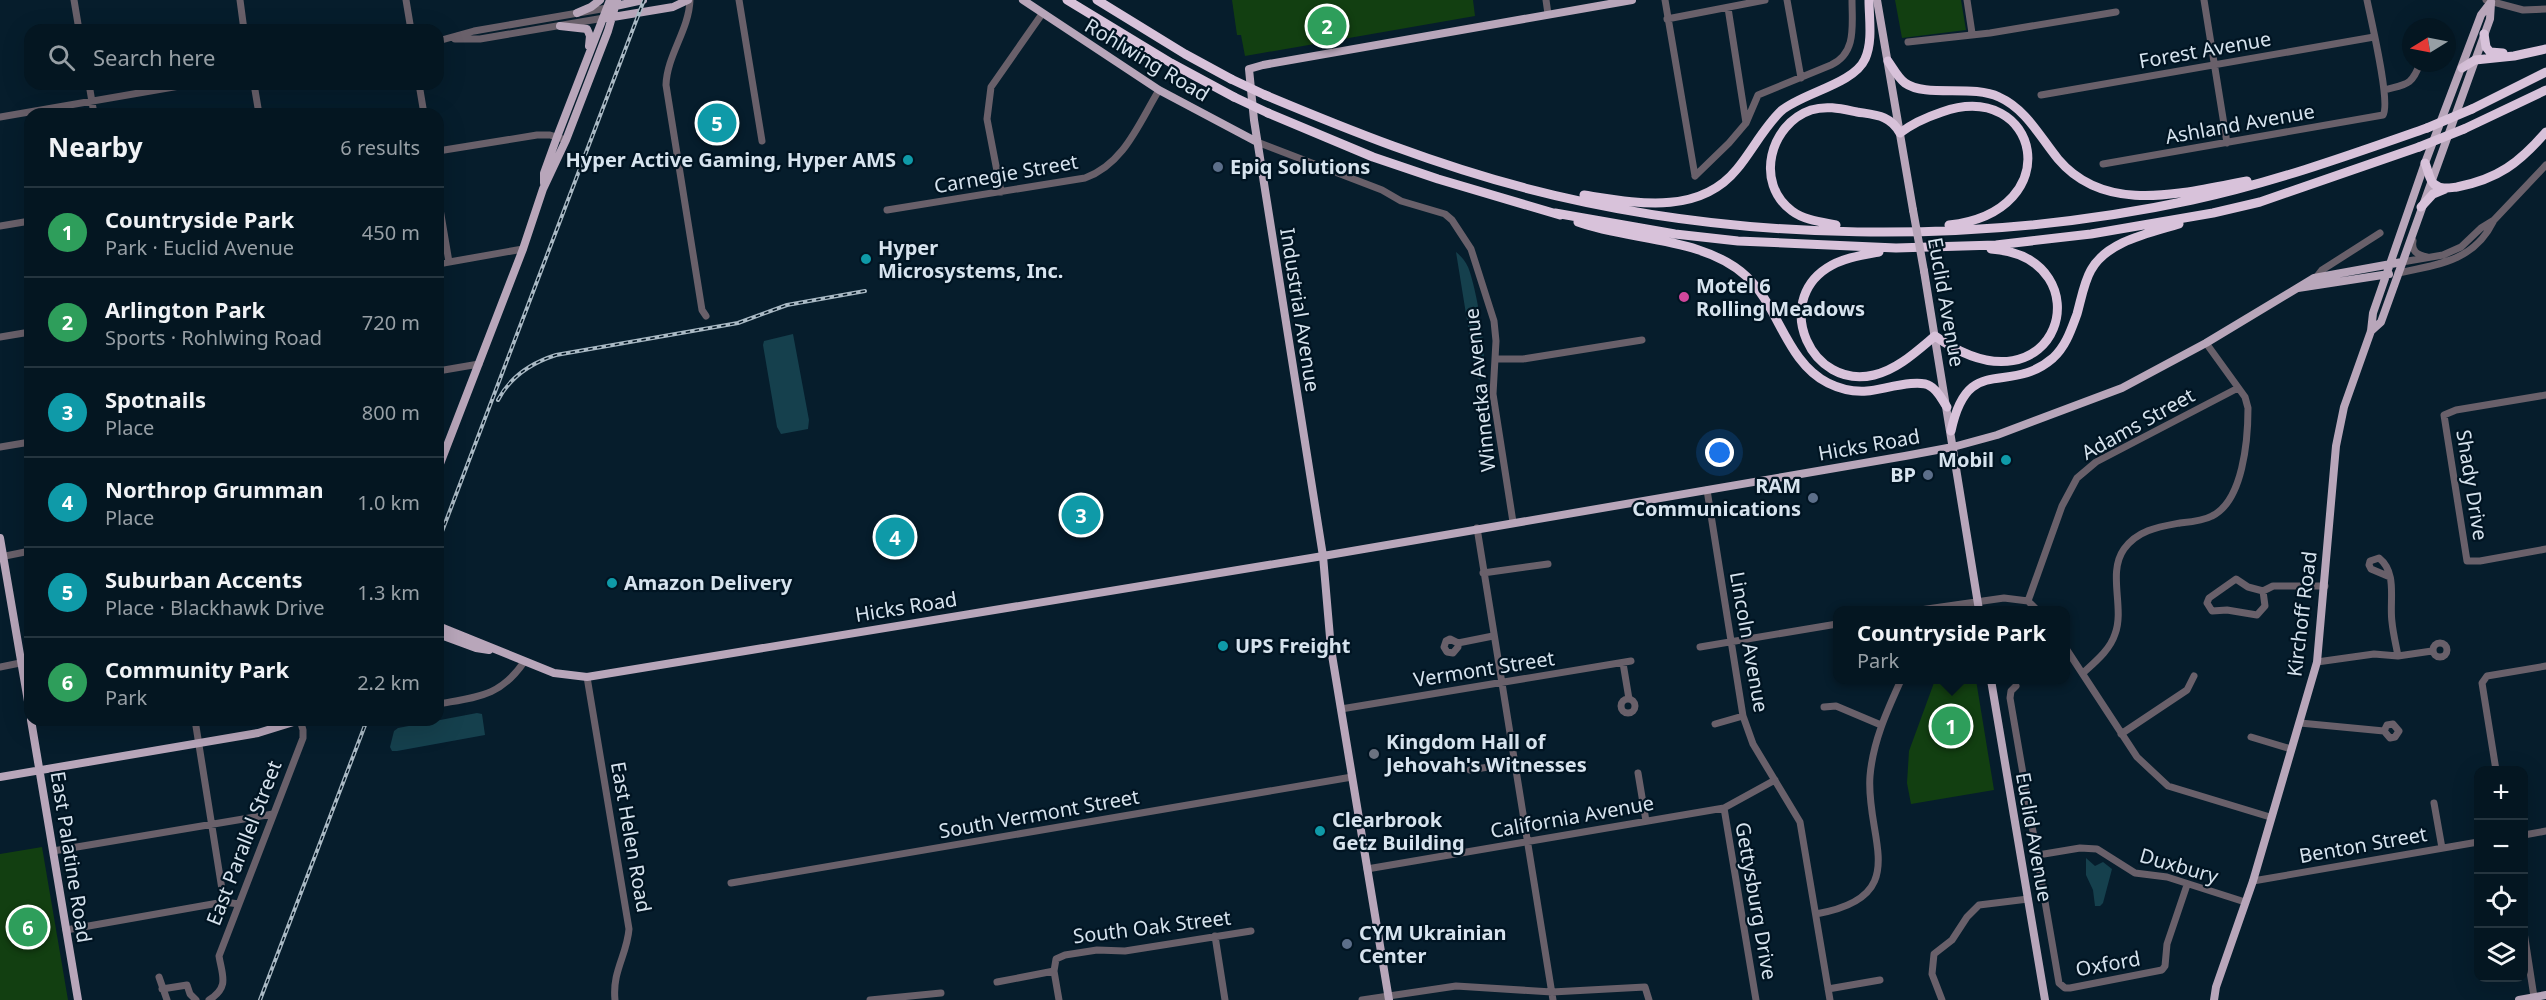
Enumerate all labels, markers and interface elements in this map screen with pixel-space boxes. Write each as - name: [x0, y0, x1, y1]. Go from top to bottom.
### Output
- pin: 2: [1308, 3, 1346, 48]
- street label: Rohlwing Road: [1080, 12, 1215, 107]
- north arrow: [2402, 18, 2456, 72]
- search box: [24, 24, 444, 90]
- street label: Forest Avenue: [2137, 25, 2273, 74]
- icon: search: [45, 41, 78, 74]
- text: Search here: [93, 42, 215, 72]
- street label: Ashland Avenue: [2163, 97, 2317, 150]
- pin: 5: [698, 100, 736, 146]
- text: Nearby: [48, 129, 143, 165]
- text: 6 results: [340, 134, 420, 161]
- place label: Hyper Active Gaming, Hyper AMS: [566, 146, 896, 173]
- street label: Carnegie Street: [932, 148, 1080, 199]
- marker: Hyper Active Gaming, Hyper AMS: [901, 153, 915, 167]
- place label: Epiq Solutions: [1230, 153, 1370, 180]
- marker: Epiq Solutions: [1211, 160, 1225, 174]
- text: Countryside Park: [105, 204, 294, 234]
- text: 1: [62, 219, 73, 246]
- text: 450 m: [362, 219, 420, 246]
- street label: Industrial Avenue: [1274, 226, 1327, 394]
- text: Park · Euclid Avenue: [105, 234, 294, 261]
- place label: Hyper Microsystems, Inc.: [878, 234, 1063, 284]
- street label: Euclid Avenue: [1922, 235, 1971, 369]
- marker: Hyper Microsystems, Inc.: [859, 252, 873, 266]
- place label: Motel 6 Rolling Meadows: [1696, 272, 1865, 322]
- marker: Motel 6 Rolling Meadows: [1677, 290, 1691, 304]
- text: Arlington Park: [105, 294, 265, 324]
- street label: Winnetka Avenue: [1457, 307, 1502, 473]
- text: 2: [62, 309, 73, 336]
- text: 720 m: [362, 309, 420, 336]
- text: Sports · Rohlwing Road: [105, 324, 322, 351]
- street label: Adams Street: [2076, 381, 2199, 466]
- text: Spotnails: [105, 384, 206, 414]
- text: 3: [62, 399, 73, 426]
- text: 800 m: [362, 399, 420, 426]
- text: Place: [105, 414, 154, 441]
- street label: Hicks Road: [1816, 422, 1922, 467]
- street label: Shady Drive: [2450, 428, 2495, 542]
- your location: [1705, 438, 1734, 467]
- place label: Mobil: [1938, 446, 1994, 473]
- marker: Mobil: [1999, 453, 2013, 467]
- place label: BP: [1890, 461, 1916, 488]
- marker: BP: [1921, 468, 1935, 482]
- place label: RAM Communications: [1632, 472, 1801, 522]
- text: Northrop Grumman: [105, 474, 324, 504]
- text: 4: [62, 489, 73, 516]
- text: 1.0 km: [357, 489, 420, 516]
- marker: RAM Communications: [1806, 491, 1820, 505]
- pin: 3: [1062, 492, 1100, 538]
- text: Place: [105, 504, 154, 531]
- pin: 4: [876, 514, 914, 560]
- street label: Kirchoff Road: [2280, 550, 2323, 678]
- text: Suburban Accents: [105, 564, 303, 594]
- place label: Amazon Delivery: [624, 569, 793, 596]
- street label: Lincoln Avenue: [1724, 569, 1775, 714]
- marker: Amazon Delivery: [605, 576, 619, 590]
- text: 5: [62, 579, 73, 606]
- text: 1.3 km: [357, 579, 420, 606]
- street label: Hicks Road: [853, 585, 959, 628]
- text: Place · Blackhawk Drive: [105, 594, 324, 621]
- popup: [1833, 606, 2070, 684]
- text: Countryside Park: [1857, 617, 2046, 647]
- place label: UPS Freight: [1235, 632, 1351, 659]
- marker: UPS Freight: [1216, 639, 1230, 653]
- street label: Vermont Street: [1411, 644, 1556, 693]
- text: Park: [1857, 647, 1899, 674]
- text: Community Park: [105, 654, 289, 684]
- text: 6: [62, 669, 73, 696]
- text: 2.2 km: [357, 669, 420, 696]
- text: Park: [105, 684, 147, 711]
- pin: 1: [1932, 704, 1970, 748]
- place label: Kingdom Hall of Jehovah's Witnesses: [1384, 728, 1587, 778]
- marker: Kingdom Hall of Jehovah's Witnesses: [1367, 747, 1381, 761]
- street label: East Parallel Street: [200, 757, 287, 929]
- street label: East Helen Road: [605, 759, 658, 914]
- map controls: [2474, 766, 2528, 982]
- button: +: [2474, 766, 2528, 820]
- street label: East Palatine Road: [45, 769, 98, 945]
- street label: Euclid Avenue: [2010, 770, 2059, 904]
- street label: South Vermont Street: [937, 783, 1141, 844]
- street label: California Avenue: [1488, 789, 1656, 844]
- place label: Clearbrook Getz Building: [1332, 806, 1465, 856]
- street label: Gettysburg Drive: [1729, 820, 1784, 982]
- street label: Benton Street: [2297, 820, 2429, 869]
- button: −: [2474, 820, 2528, 874]
- marker: Clearbrook Getz Building: [1313, 824, 1327, 838]
- street label: Duxbury: [2137, 841, 2222, 890]
- button: locate: [2474, 874, 2528, 928]
- street label: South Oak Street: [1071, 903, 1232, 950]
- pin: 6: [9, 904, 48, 950]
- place label: CYM Ukrainian Center: [1359, 919, 1506, 969]
- button: layers: [2474, 928, 2528, 982]
- marker: CYM Ukrainian Center: [1340, 937, 1354, 951]
- street label: Oxford: [2073, 945, 2142, 982]

